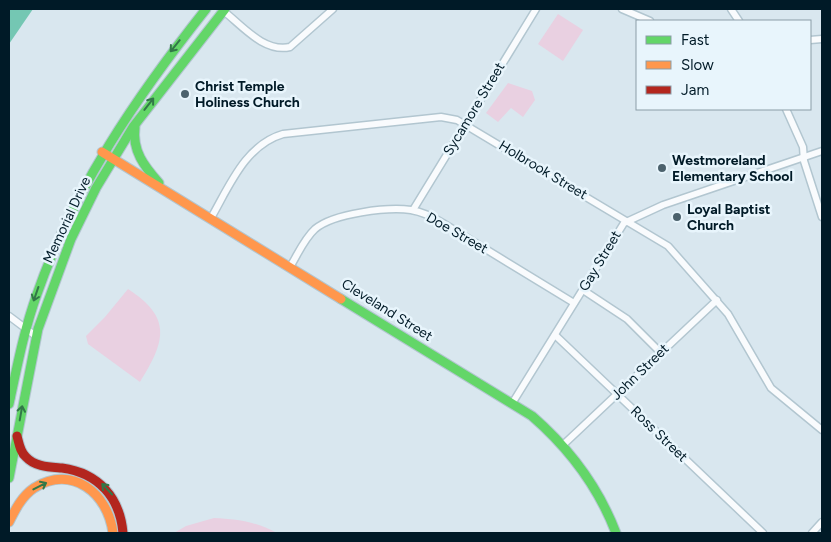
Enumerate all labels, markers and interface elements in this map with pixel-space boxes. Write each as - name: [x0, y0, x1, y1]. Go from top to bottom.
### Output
- legend: [636, 20, 811, 110]
- text: Fast: [681, 31, 710, 49]
- one-way arrow: [169, 40, 180, 53]
- text: Slow: [681, 56, 714, 74]
- street label: Sycamore Street: [440, 59, 508, 159]
- place label: Christ Temple Holiness Church: [195, 78, 300, 111]
- text: Jam: [681, 81, 709, 99]
- marker: Christ Temple Holiness Church: [179, 88, 191, 100]
- one-way arrow: [143, 98, 154, 111]
- street label: Holbrook Street: [496, 137, 590, 203]
- place label: Westmoreland Elementary School: [672, 152, 793, 185]
- marker: Westmoreland Elementary School: [656, 162, 668, 174]
- street label: Memorial Drive: [40, 174, 95, 266]
- place label: Loyal Baptist Church: [687, 201, 771, 234]
- street label: Doe Street: [423, 209, 491, 257]
- marker: Loyal Baptist Church: [671, 211, 683, 223]
- street label: Gay Street: [575, 228, 625, 294]
- street label: Cleveland Street: [338, 275, 436, 345]
- one-way arrow: [31, 286, 41, 302]
- street label: John Street: [608, 340, 672, 404]
- street label: Ross Street: [627, 403, 691, 465]
- one-way arrow: [16, 405, 26, 421]
- one-way arrow: [32, 481, 47, 490]
- one-way arrow: [101, 482, 112, 495]

